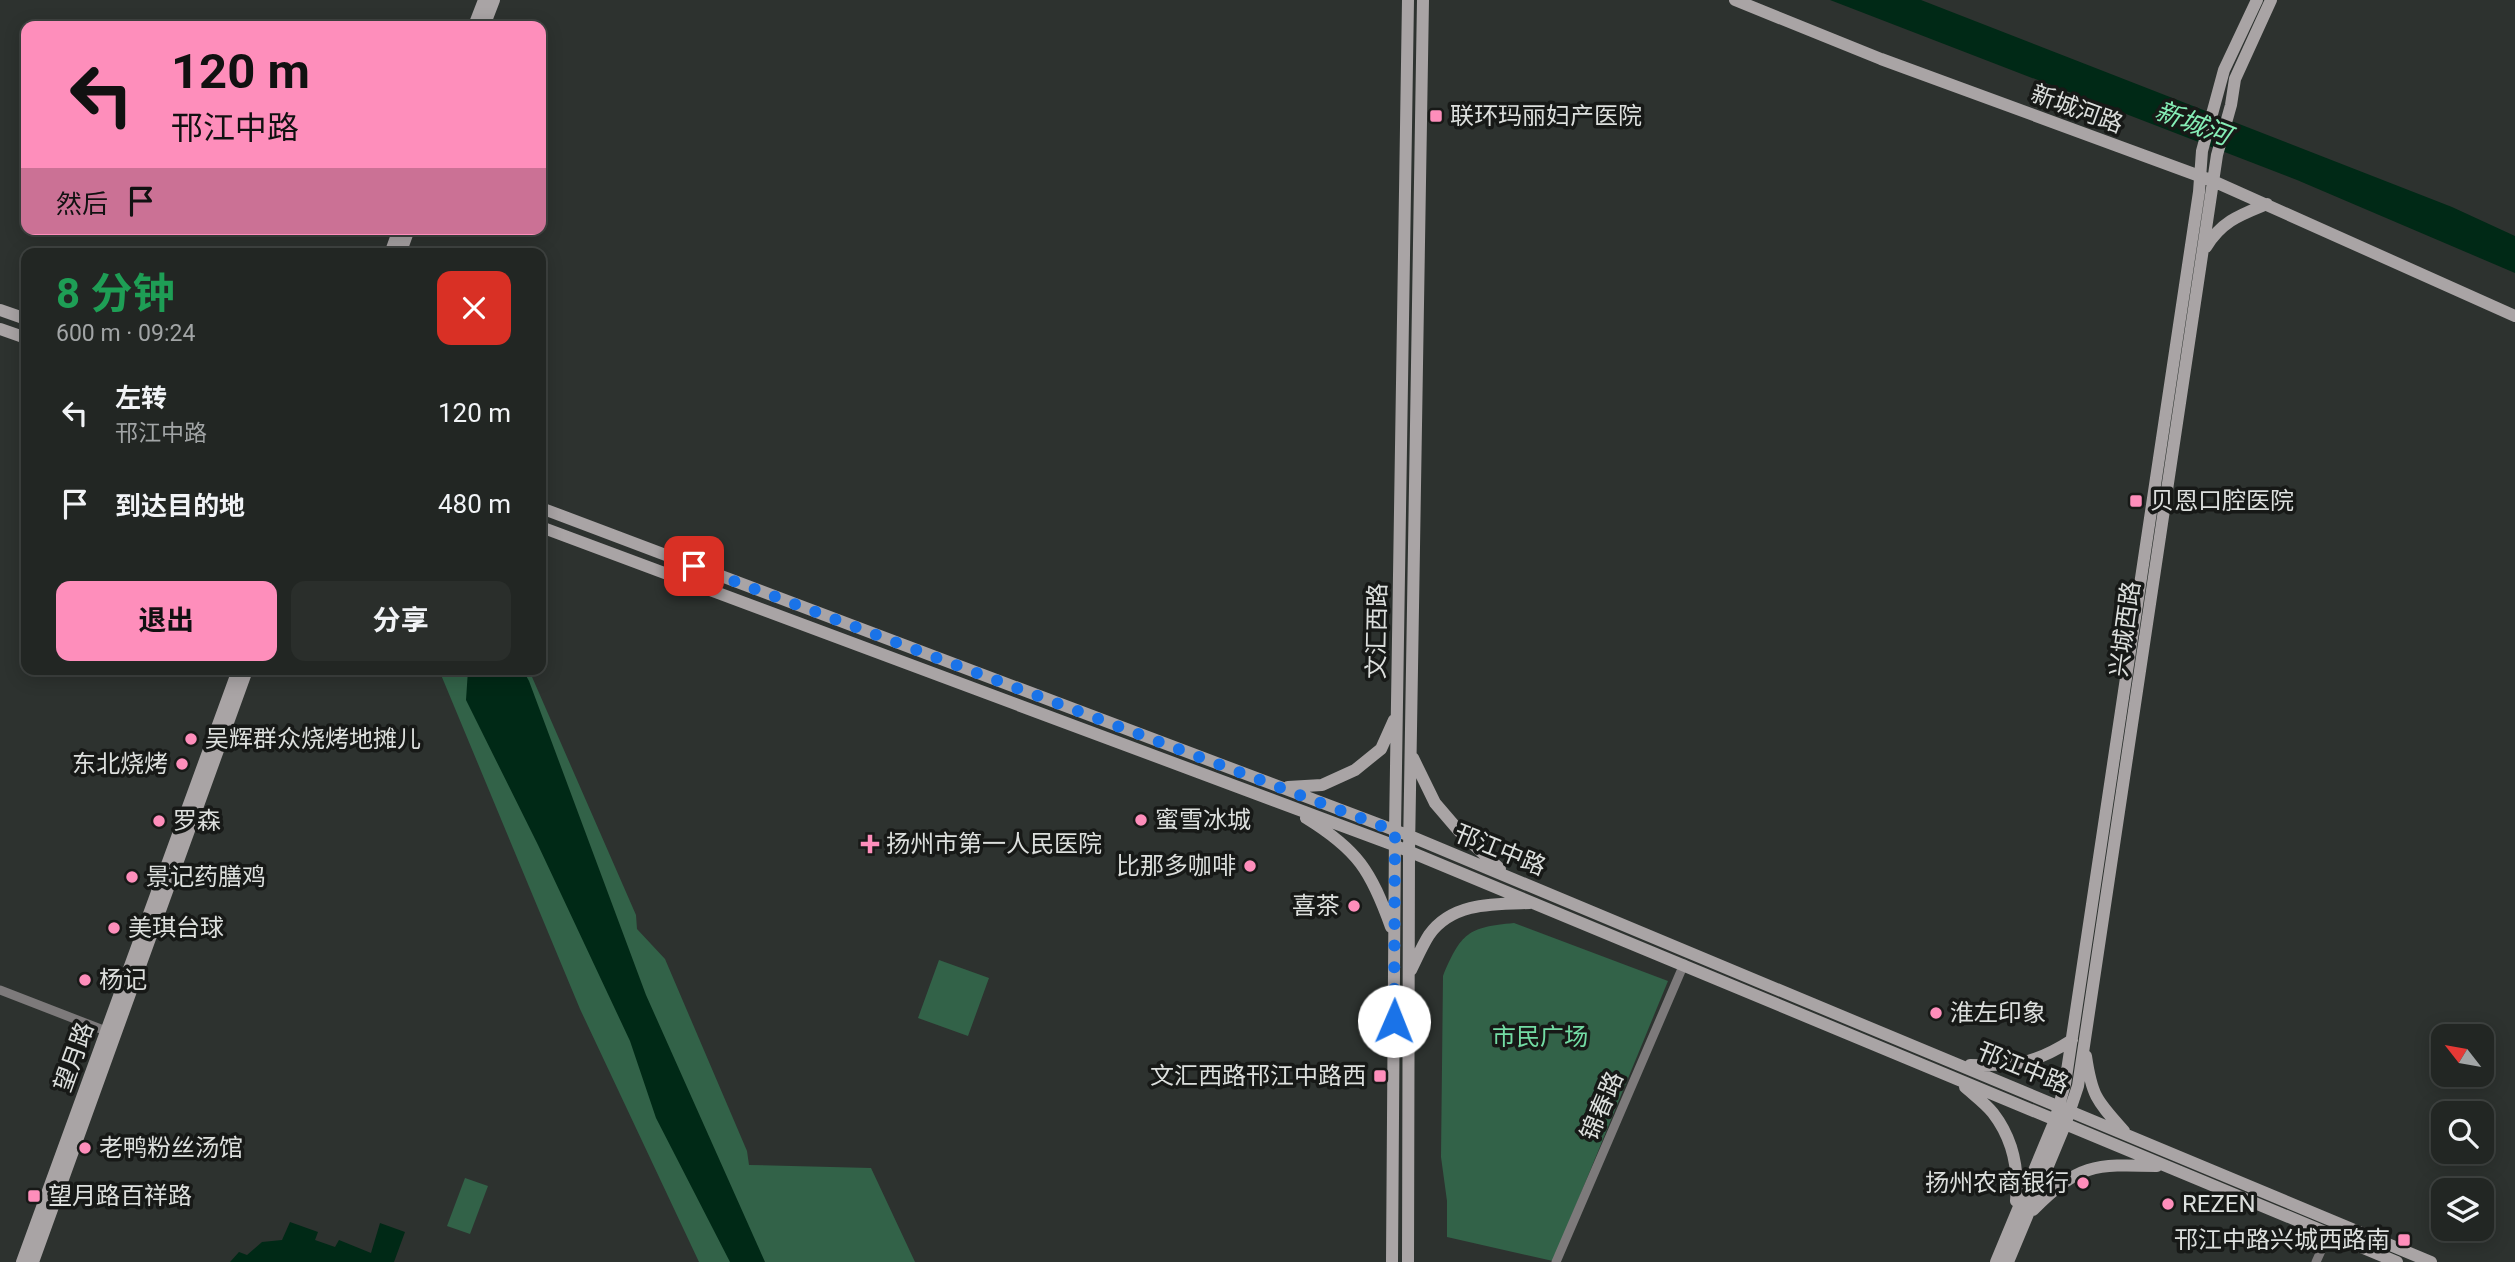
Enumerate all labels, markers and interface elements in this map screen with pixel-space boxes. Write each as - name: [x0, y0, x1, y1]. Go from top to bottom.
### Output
- text: 120 m: [171, 43, 310, 100]
- icon: left: [56, 49, 147, 140]
- street label: 新城河路: [2027, 79, 2127, 139]
- water label: 新城河: [2151, 95, 2239, 153]
- place label: 联环玛丽妇产医院: [1450, 102, 1642, 130]
- marker: 联环玛丽妇产医院: [1428, 108, 1444, 124]
- text: 邗江中路: [171, 109, 299, 147]
- icon: arrive: [122, 182, 160, 220]
- text: 然后: [56, 189, 108, 219]
- text: 8 分钟: [56, 269, 175, 318]
- button: close: [437, 271, 511, 345]
- text: 600 m · 09:24: [56, 320, 195, 347]
- text: 左转: [115, 383, 167, 413]
- icon: left: [56, 394, 94, 432]
- text: 120 m: [438, 398, 511, 428]
- text: 邗江中路: [115, 420, 207, 447]
- icon: arrive: [56, 485, 94, 523]
- place label: 贝恩口腔医院: [2150, 487, 2294, 515]
- text: 480 m: [438, 489, 511, 519]
- text: 到达目的地: [115, 491, 245, 521]
- marker: 贝恩口腔医院: [2128, 493, 2144, 509]
- pin: [664, 536, 724, 596]
- icon: arrive: [675, 547, 713, 585]
- street label: 兴城西路: [2104, 580, 2146, 678]
- button: 退出: [56, 581, 277, 661]
- button: 分享: [291, 581, 511, 661]
- street label: 文汇西路: [1362, 583, 1392, 679]
- place label: 吴辉群众烧烤地摊儿: [205, 725, 421, 753]
- marker: 吴辉群众烧烤地摊儿: [183, 731, 199, 747]
- place label: 东北烧烤: [72, 750, 168, 778]
- marker: 东北烧烤: [174, 756, 190, 772]
- place label: 蜜雪冰城: [1155, 806, 1251, 834]
- place label: 罗森: [173, 807, 221, 835]
- marker: 蜜雪冰城: [1133, 812, 1149, 828]
- marker: 罗森: [151, 813, 167, 829]
- street label: 邗江中路: [1450, 819, 1550, 881]
- place label: 扬州市第一人民医院: [886, 830, 1102, 858]
- marker: 扬州市第一人民医院: [860, 834, 880, 854]
- place label: 比那多咖啡: [1116, 852, 1236, 880]
- marker: 比那多咖啡: [1242, 858, 1258, 874]
- place label: 景记药膳鸡: [146, 863, 266, 891]
- marker: 景记药膳鸡: [124, 869, 140, 885]
- place label: 喜茶: [1292, 892, 1340, 920]
- marker: 喜茶: [1346, 898, 1362, 914]
- place label: 美琪台球: [128, 914, 224, 942]
- marker: 美琪台球: [106, 920, 122, 936]
- place label: 杨记: [99, 966, 147, 994]
- marker: 杨记: [77, 972, 93, 988]
- position arrow: [1357, 984, 1431, 1058]
- place label: 淮左印象: [1950, 999, 2046, 1027]
- marker: 淮左印象: [1928, 1005, 1944, 1021]
- street label: 望月路: [49, 1018, 99, 1096]
- park label: 市民广场: [1492, 1023, 1588, 1051]
- north arrow: [2431, 1024, 2494, 1087]
- map controls: [2431, 1024, 2494, 1241]
- street label: 邗江中路: [1973, 1037, 2073, 1099]
- place label: 文汇西路邗江中路西: [1150, 1062, 1366, 1090]
- street label: 锦春路: [1575, 1067, 1629, 1145]
- marker: 文汇西路邗江中路西: [1372, 1068, 1388, 1084]
- button: search: [2431, 1101, 2494, 1164]
- place label: 老鸭粉丝汤馆: [99, 1134, 243, 1162]
- marker: 老鸭粉丝汤馆: [77, 1140, 93, 1156]
- place label: 扬州农商银行: [1925, 1169, 2069, 1197]
- marker: 扬州农商银行: [2075, 1175, 2091, 1191]
- button: layers: [2431, 1178, 2494, 1241]
- place label: 望月路百祥路: [48, 1182, 192, 1210]
- marker: 望月路百祥路: [26, 1188, 42, 1204]
- place label: REZEN: [2182, 1190, 2256, 1218]
- marker: REZEN: [2160, 1196, 2176, 1212]
- place label: 邗江中路兴城西路南: [2174, 1226, 2390, 1254]
- marker: 邗江中路兴城西路南: [2396, 1232, 2412, 1248]

